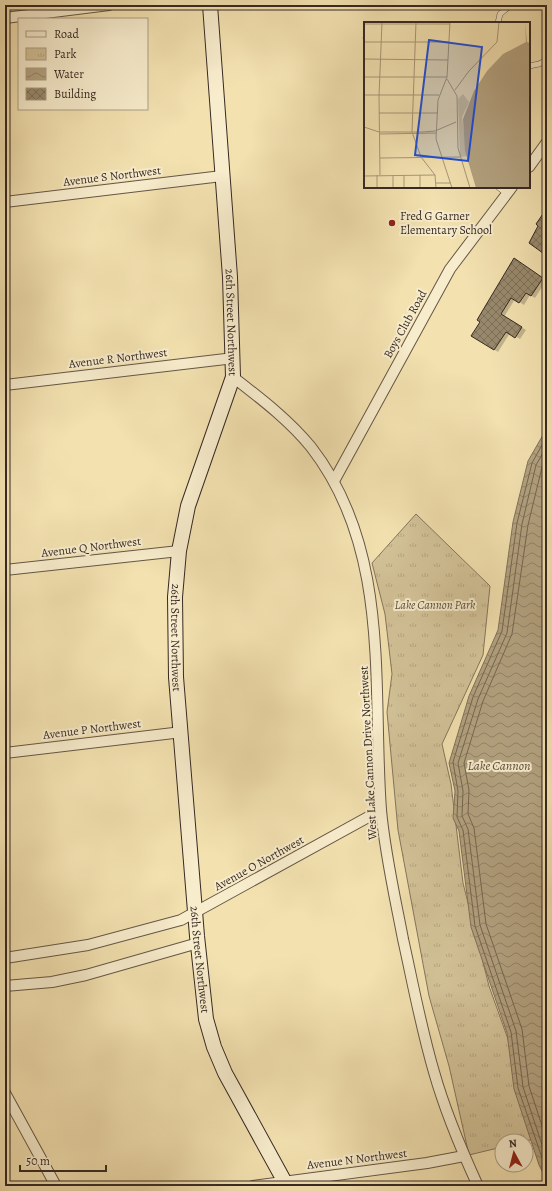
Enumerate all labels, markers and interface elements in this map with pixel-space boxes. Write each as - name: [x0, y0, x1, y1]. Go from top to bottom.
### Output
- legend: [18, 18, 148, 110]
- inset map: [364, 22, 530, 188]
- text: Road: [54, 26, 80, 42]
- text: Park: [54, 46, 77, 62]
- text: Water: [53, 66, 84, 82]
- text: Building: [54, 86, 96, 102]
- street label: Avenue S Northwest: [61, 162, 162, 190]
- place label: Fred G Garner Elementary School: [400, 208, 492, 238]
- marker: Fred G Garner Elementary School: [387, 218, 397, 228]
- street label: 26th Street Northwest: [221, 268, 241, 376]
- street label: Boys Club Road: [380, 287, 431, 361]
- street label: Avenue R Northwest: [67, 344, 168, 372]
- street label: Avenue Q Northwest: [39, 533, 142, 561]
- street label: 26th Street Northwest: [167, 583, 185, 692]
- park label: Lake Cannon Park: [395, 597, 476, 613]
- street label: West Lake Cannon Drive Northwest: [355, 666, 381, 841]
- street label: Avenue P Northwest: [41, 715, 142, 743]
- water label: Lake Cannon: [468, 757, 530, 774]
- street label: Avenue O Northwest: [210, 832, 307, 895]
- street label: 26th Street Northwest: [187, 905, 213, 1014]
- north arrow: [494, 1133, 534, 1173]
- text: N: [508, 1136, 518, 1152]
- street label: Avenue N Northwest: [305, 1145, 408, 1173]
- scale bar: [20, 1147, 106, 1173]
- text: 50 m: [26, 1153, 50, 1169]

